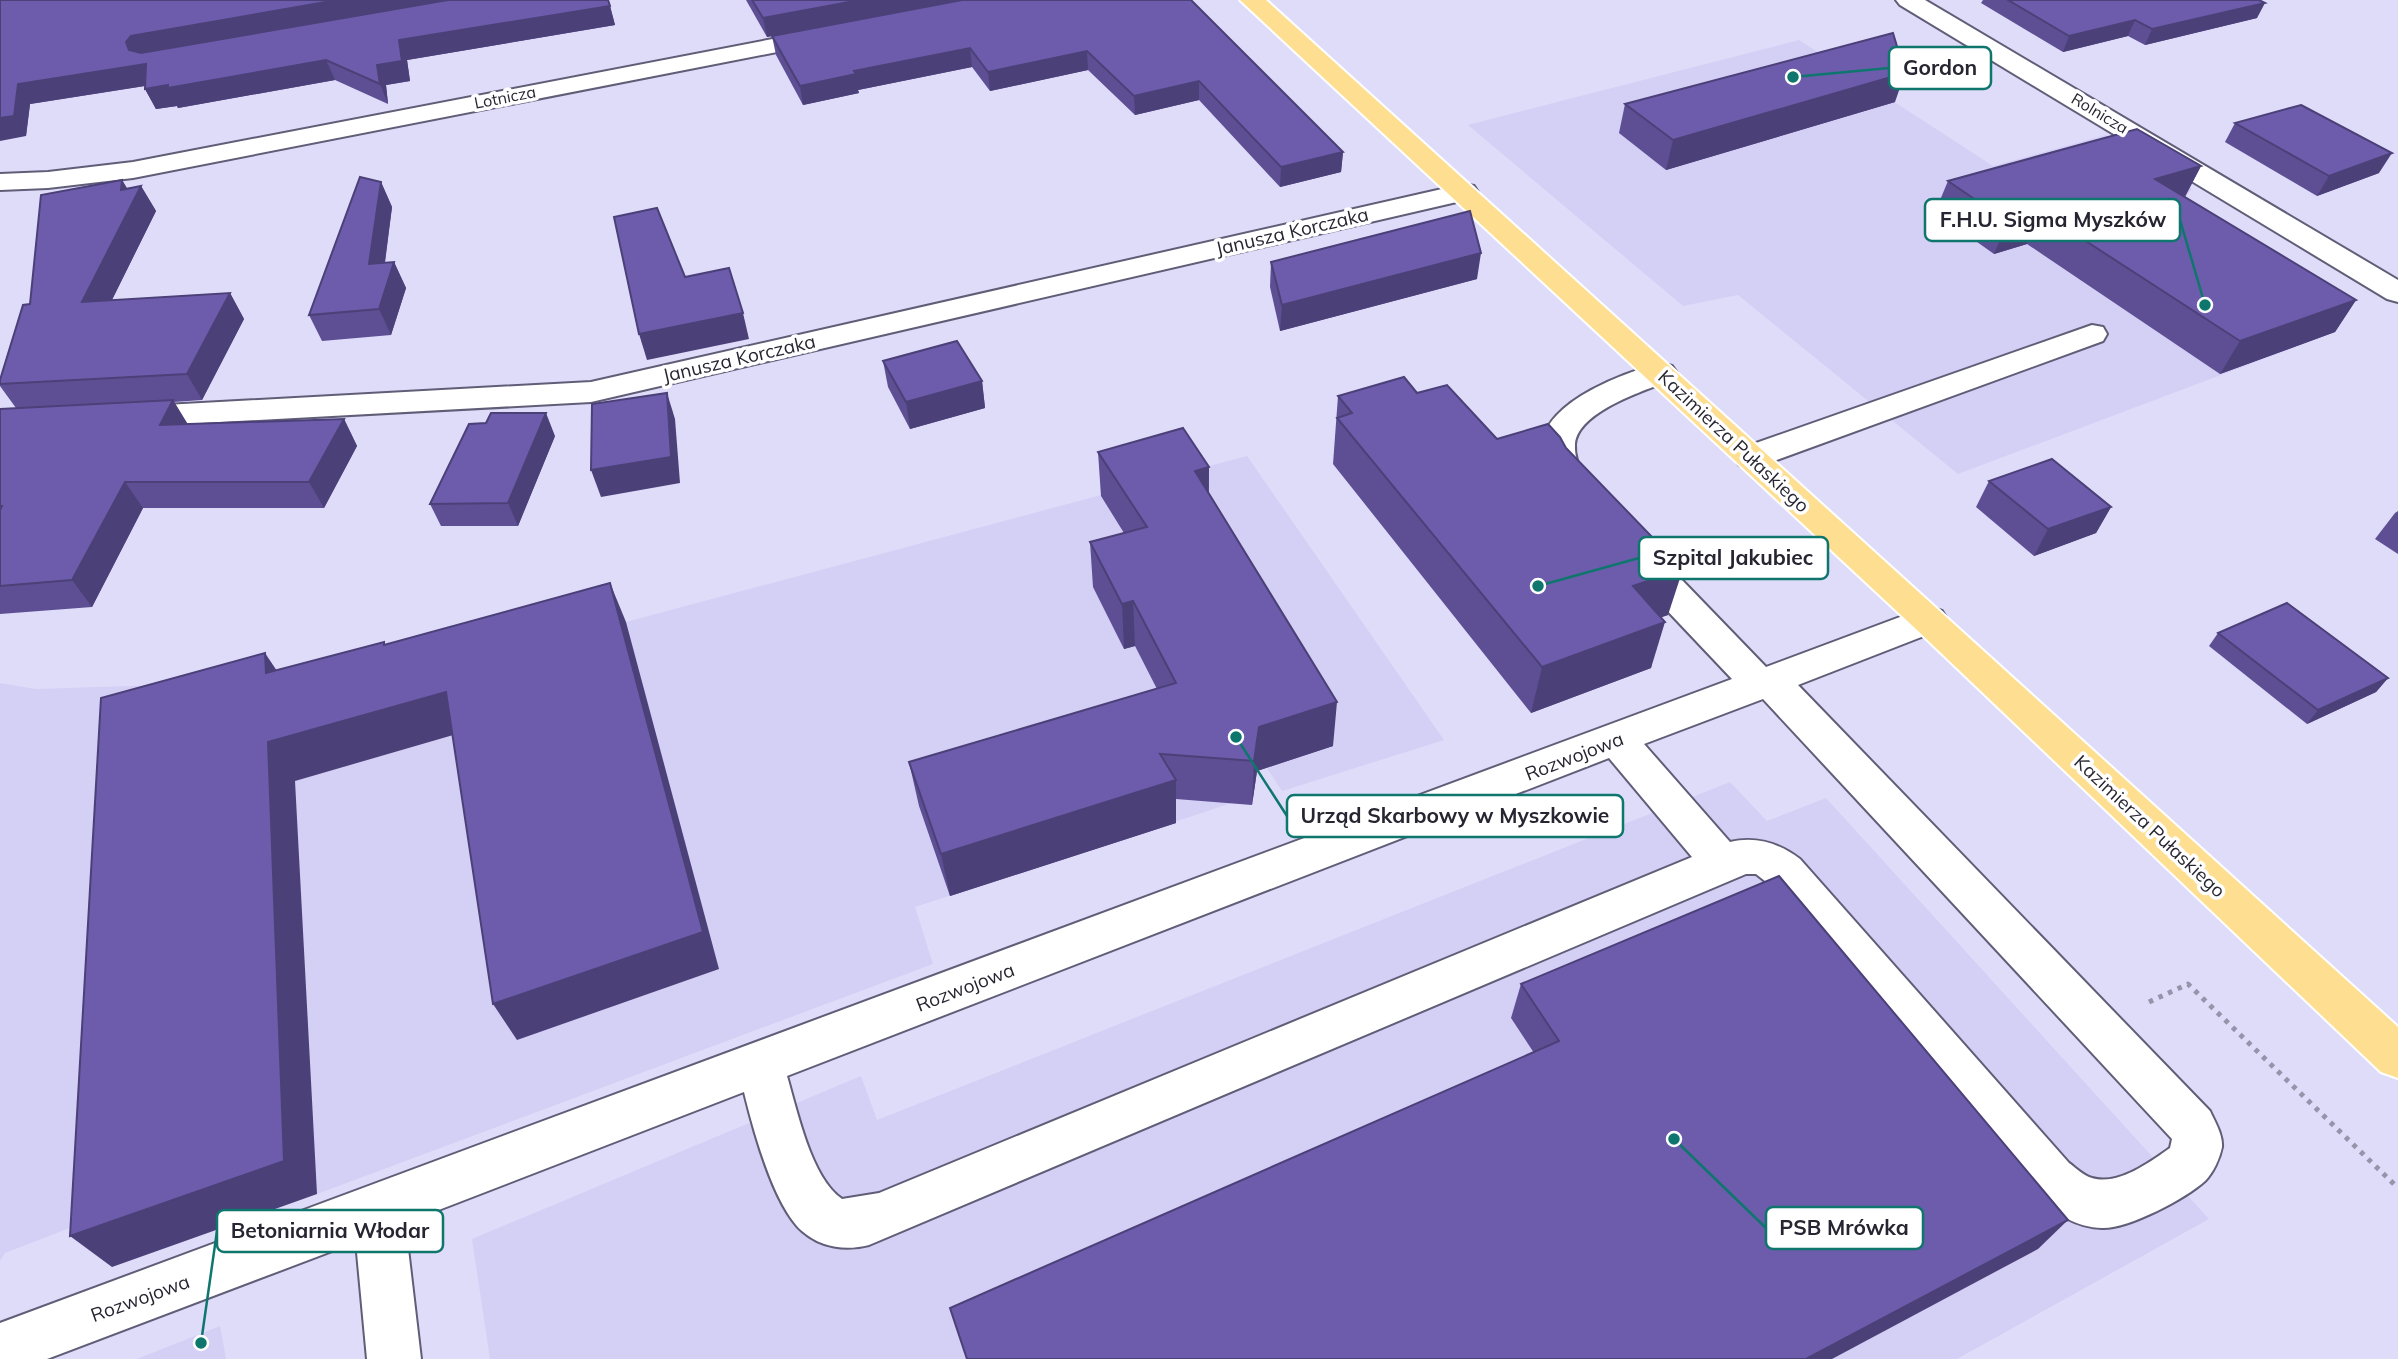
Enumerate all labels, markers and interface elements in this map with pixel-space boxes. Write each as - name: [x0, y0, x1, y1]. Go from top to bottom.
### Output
- callout: Gordon: [1889, 47, 1991, 89]
- text: Gordon: [1903, 54, 1977, 80]
- street label: Lotnicza: [473, 81, 537, 113]
- street label: Rolnicza: [2068, 88, 2132, 138]
- callout: F.H.U. Sigma Myszków: [1925, 199, 2180, 241]
- street label: Janusza Korczaka: [1213, 202, 1371, 260]
- text: F.H.U. Sigma Myszków: [1940, 206, 2167, 232]
- street label: Janusza Korczaka: [660, 329, 818, 387]
- street label: Kazimierza Pułaskiego: [1653, 365, 1815, 517]
- callout: Szpital Jakubiec: [1639, 537, 1828, 579]
- text: Szpital Jakubiec: [1653, 544, 1813, 570]
- street label: Rozwojowa: [1521, 726, 1627, 786]
- street label: Kazimierza Pułaskiego: [2069, 750, 2231, 902]
- callout: Urząd Skarbowy w Myszkowie: [1287, 795, 1623, 837]
- text: Urząd Skarbowy w Myszkowie: [1301, 802, 1609, 828]
- street label: Rozwojowa: [912, 957, 1018, 1017]
- callout: PSB Mrówka: [1766, 1207, 1923, 1249]
- callout: Betoniarnia Włodar: [217, 1210, 443, 1252]
- text: PSB Mrówka: [1779, 1214, 1909, 1240]
- text: Betoniarnia Włodar: [231, 1217, 430, 1243]
- street label: Rozwojowa: [87, 1269, 193, 1327]

